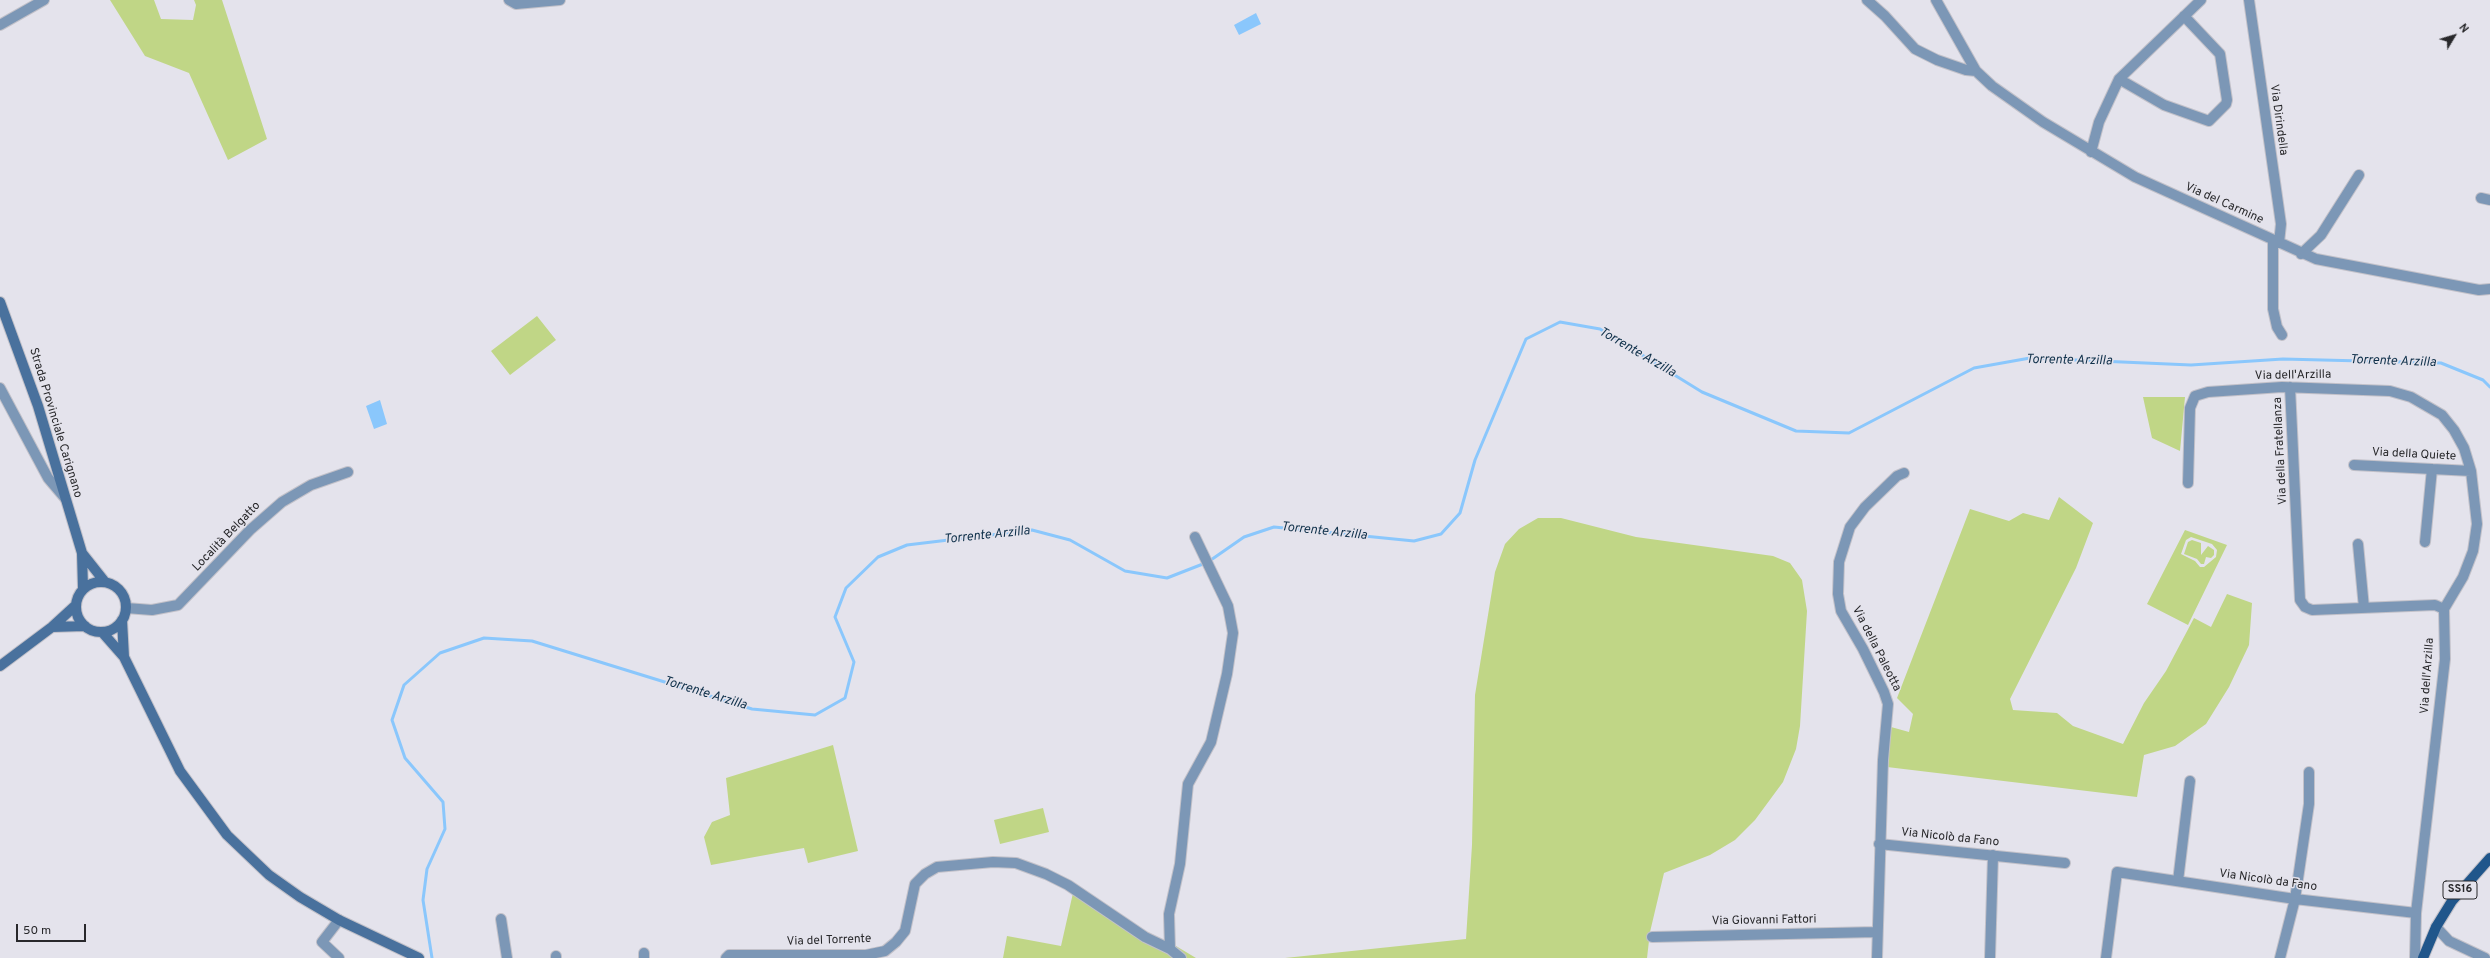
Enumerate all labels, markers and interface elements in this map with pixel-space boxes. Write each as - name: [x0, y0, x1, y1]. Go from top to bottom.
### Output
- north arrow: [2434, 16, 2474, 56]
- text: N: [2456, 21, 2471, 36]
- street label: Via Dirindella: [2266, 84, 2290, 156]
- street label: Via del Carmine: [2182, 180, 2266, 228]
- water label: Torrente Arzilla: [1596, 325, 1678, 381]
- street label: Strada Provinciale Carignano: [25, 346, 85, 500]
- water label: Torrente Arzilla: [2026, 352, 2112, 370]
- water label: Torrente Arzilla: [2350, 353, 2436, 371]
- street label: Via dell'Arzilla: [2255, 368, 2331, 384]
- street label: Via della Fratellanza: [2271, 397, 2291, 505]
- street label: Via della Quiete: [2371, 446, 2457, 464]
- street label: Località Belgatto: [190, 499, 264, 575]
- water label: Torrente Arzilla: [1280, 520, 1368, 544]
- water label: Torrente Arzilla: [943, 524, 1031, 548]
- street label: Via della Paleotta: [1848, 604, 1904, 694]
- street label: Via dell'Arzilla: [2418, 637, 2438, 715]
- water label: Torrente Arzilla: [661, 674, 749, 714]
- street label: Via Nicolò da Fano: [1900, 826, 2000, 850]
- street label: Via Nicolò da Fano: [2218, 867, 2318, 895]
- road number: SS16: [2443, 881, 2477, 899]
- street label: Via Giovanni Fattori: [1711, 913, 1817, 929]
- scale bar: [18, 916, 88, 942]
- text: 50 m: [23, 923, 51, 939]
- street label: Via del Torrente: [786, 932, 872, 950]

